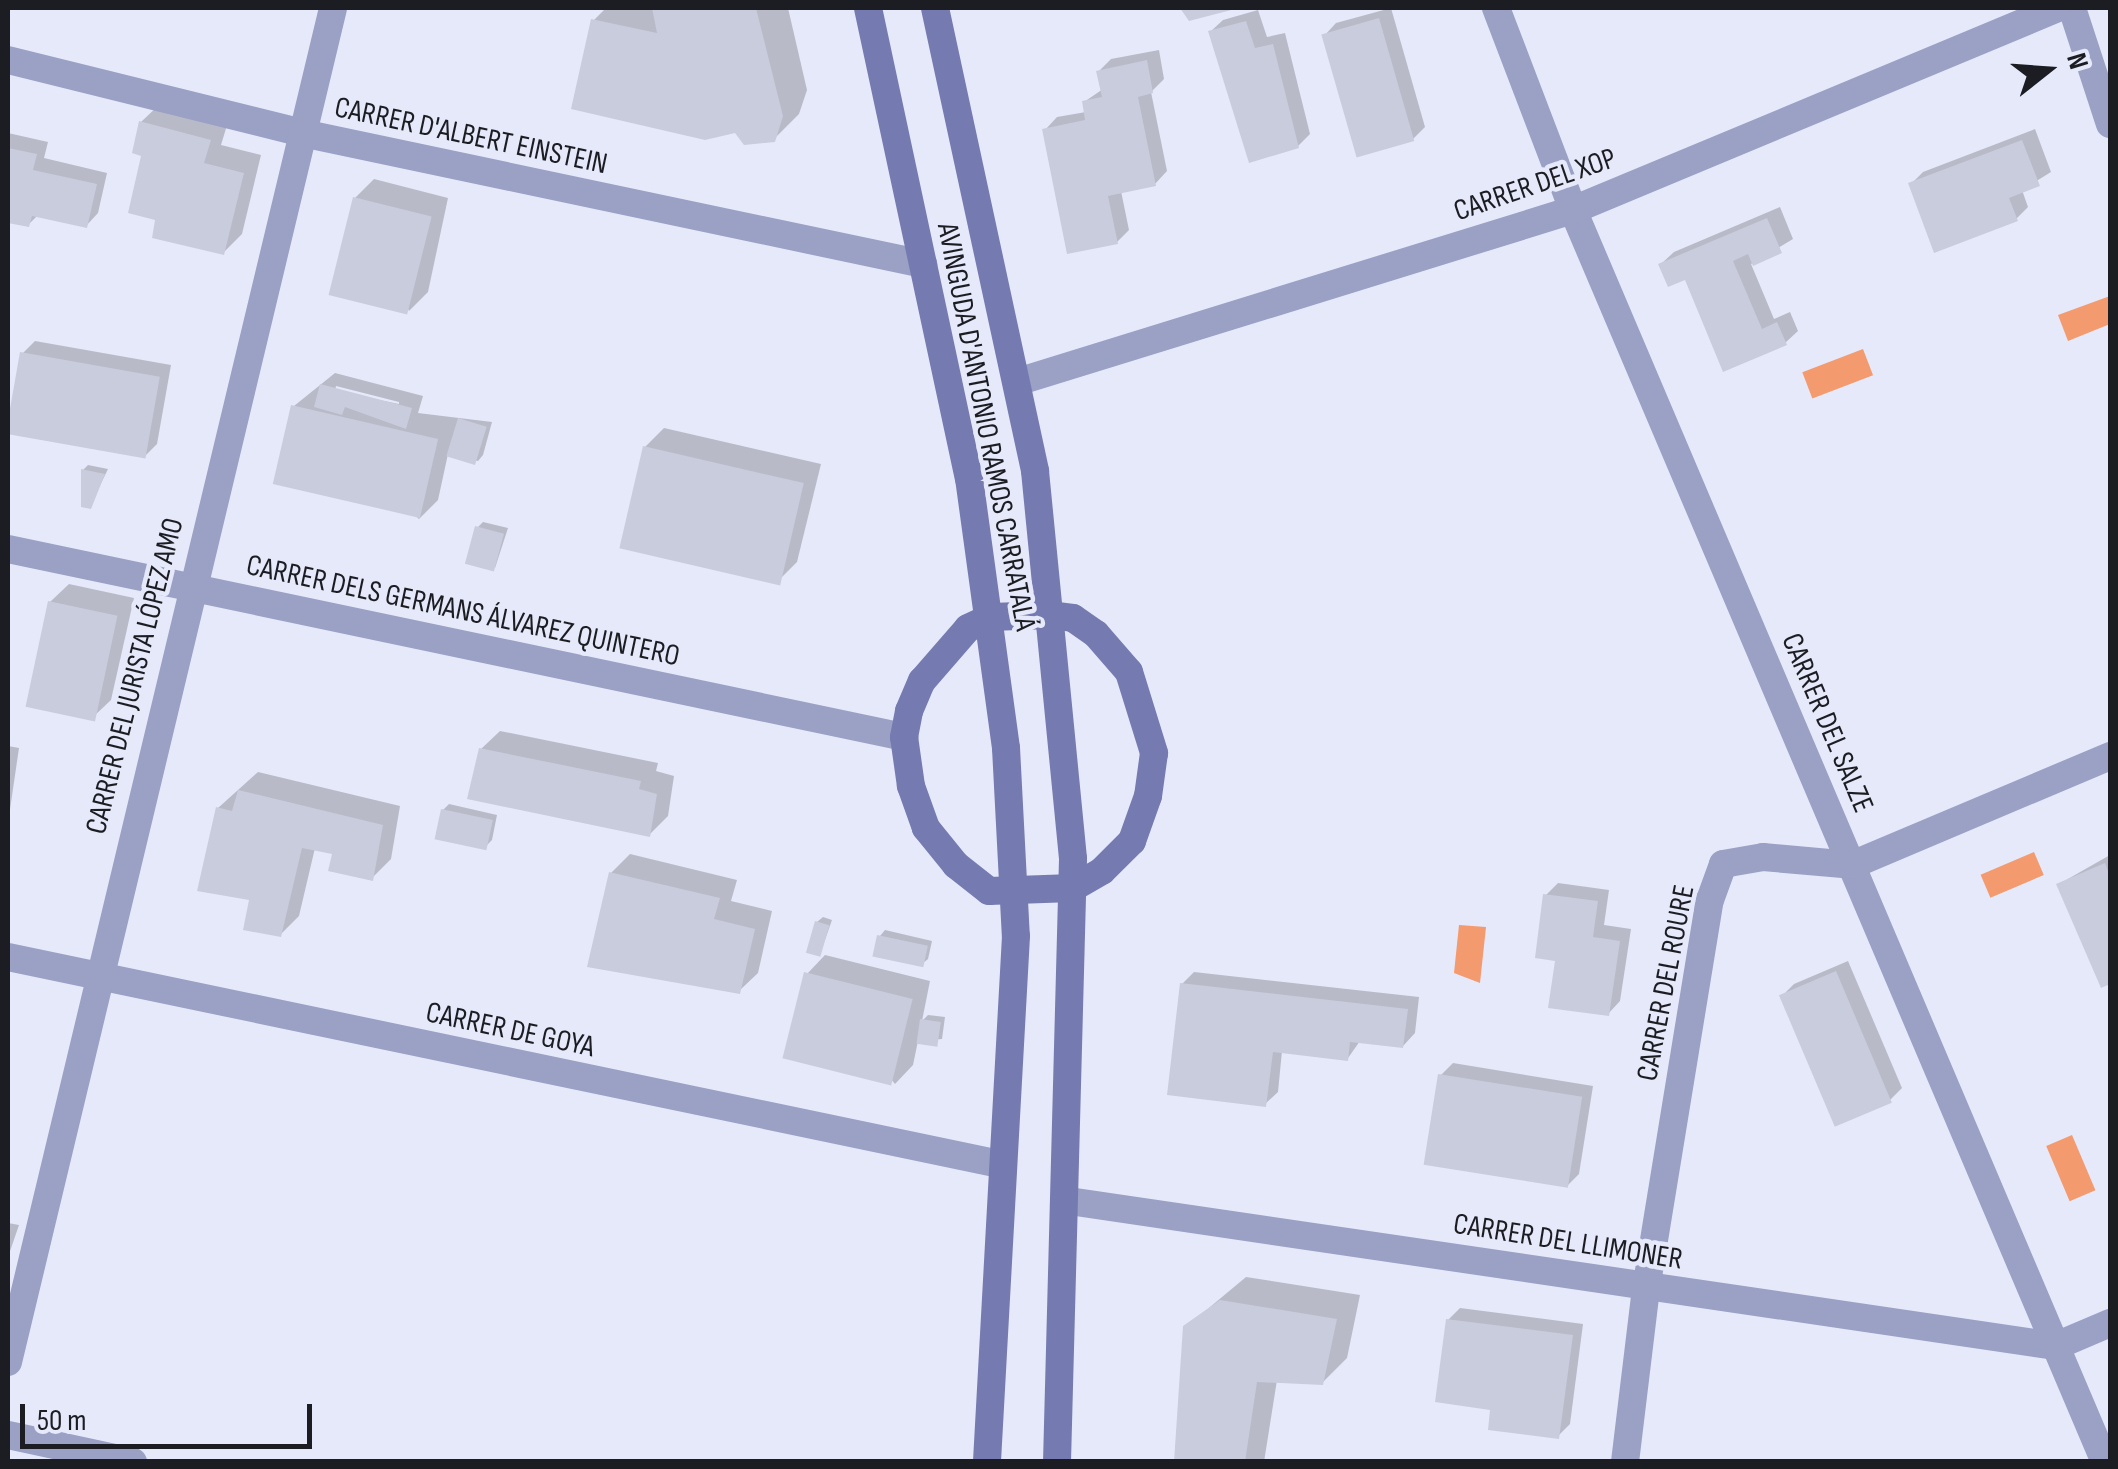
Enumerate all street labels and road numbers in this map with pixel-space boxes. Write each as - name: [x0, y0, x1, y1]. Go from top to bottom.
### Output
- street label: CARRER D'ALBERT EINSTEIN: [331, 90, 611, 182]
- street label: CARRER DEL XOP: [1449, 140, 1621, 230]
- street label: AVINGUDA D'ANTONIO RAMOS CARRATALÁ: [929, 220, 1043, 634]
- street label: CARRER DEL JURISTA LÓPEZ AMO: [78, 514, 192, 838]
- street label: CARRER DELS GERMANS ÁLVAREZ QUINTERO: [243, 547, 683, 675]
- street label: CARRER DEL SALZE: [1773, 628, 1881, 818]
- street label: CARRER DEL ROURE: [1629, 882, 1703, 1084]
- street label: CARRER DE GOYA: [422, 995, 598, 1065]
- street label: CARRER DEL LLIMONER: [1451, 1206, 1685, 1278]

